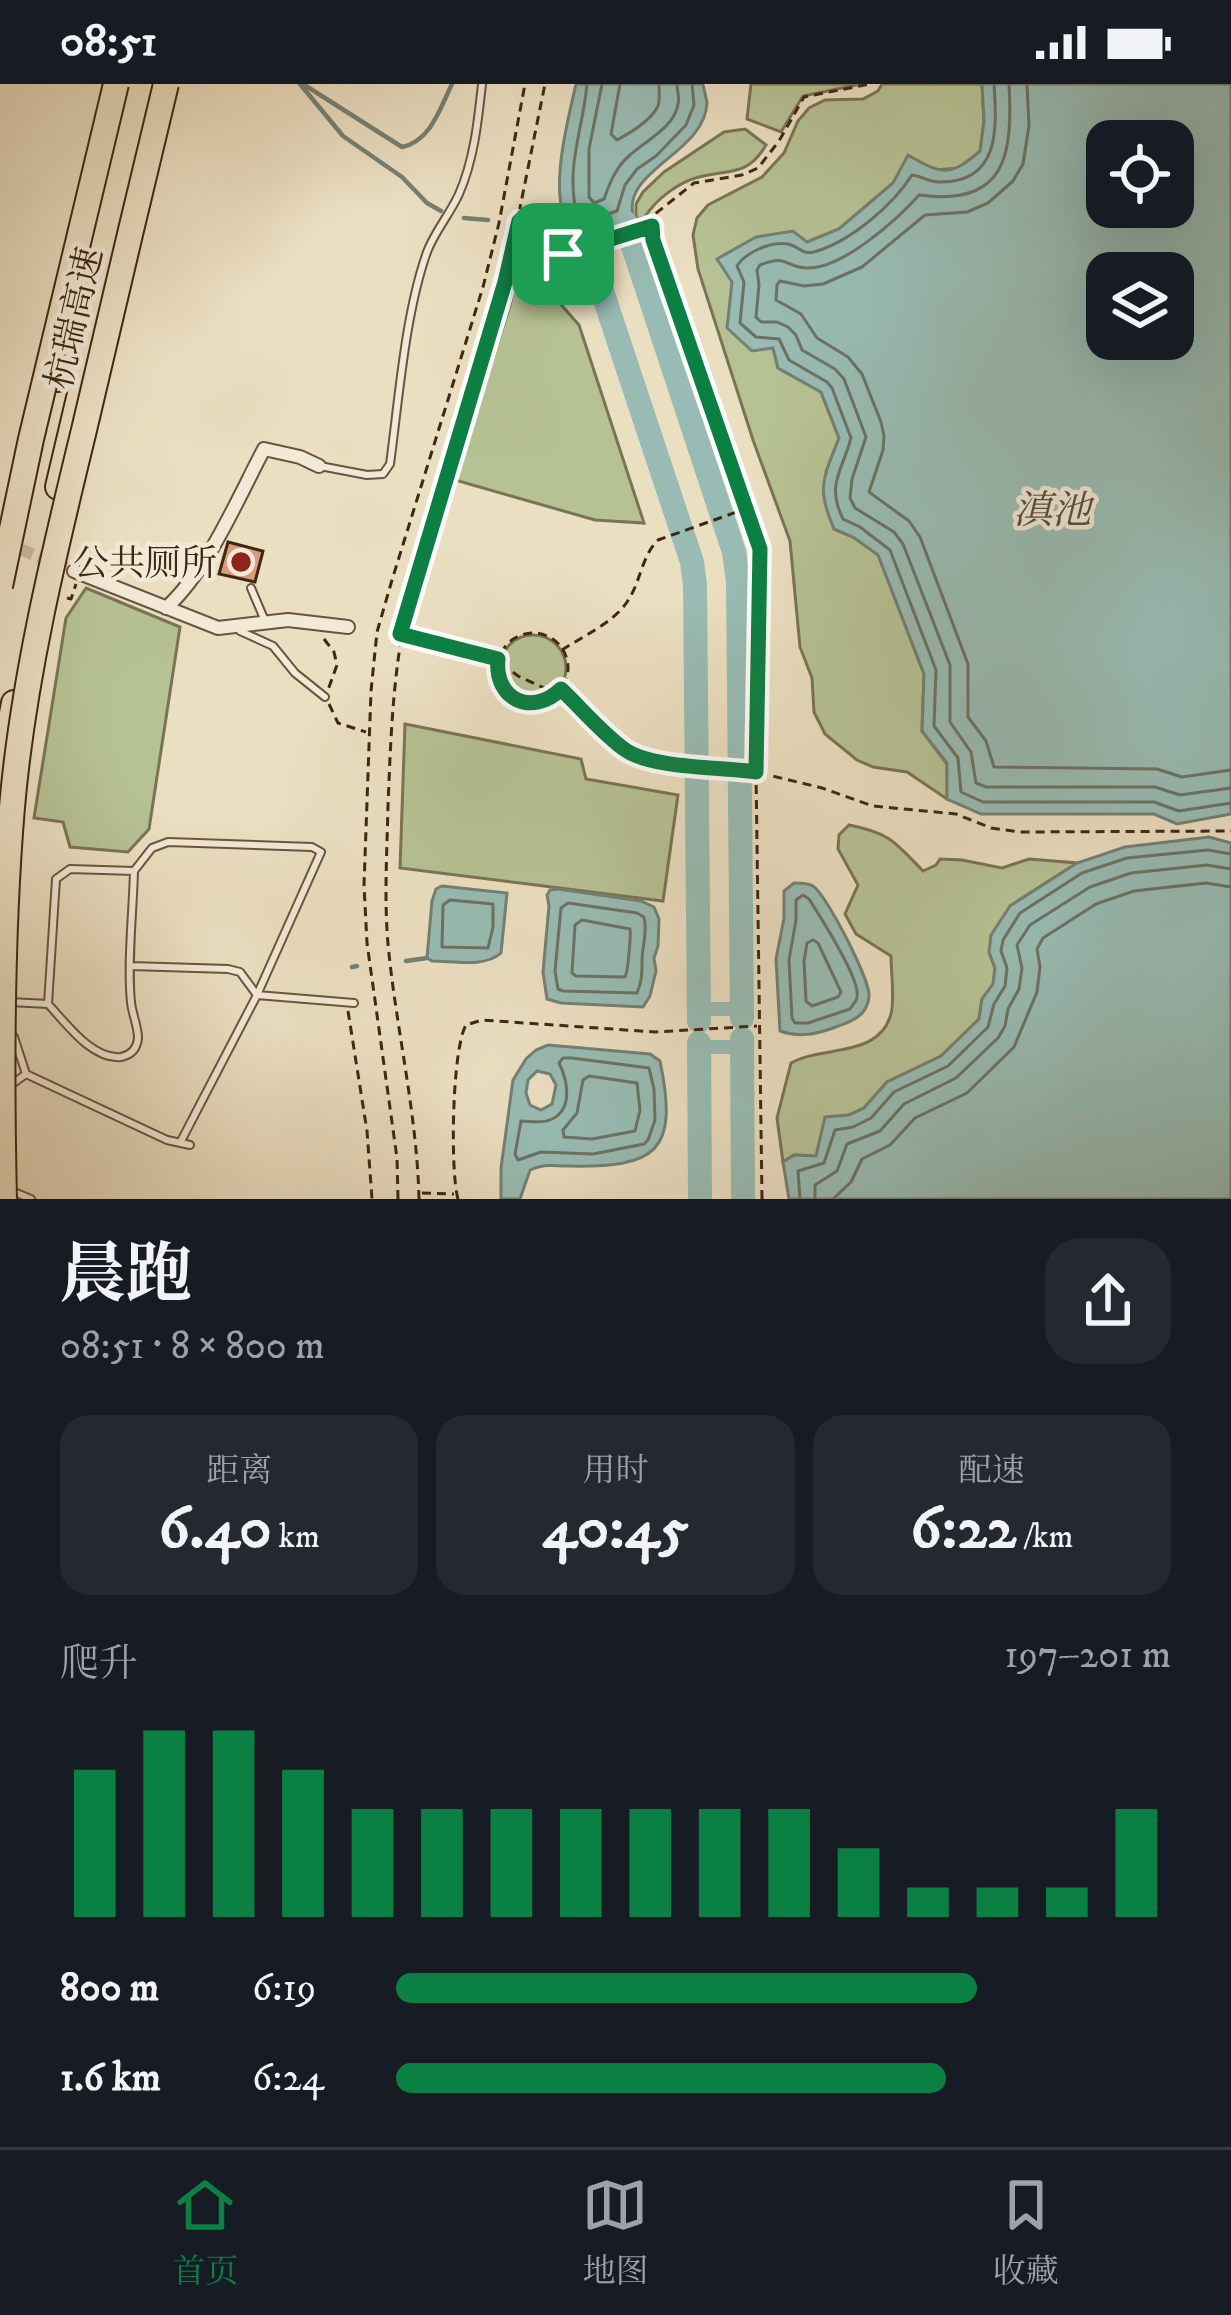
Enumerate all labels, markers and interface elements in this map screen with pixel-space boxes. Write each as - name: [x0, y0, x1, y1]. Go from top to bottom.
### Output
- text: 08:51: [60, 14, 157, 70]
- map controls: [1086, 120, 1194, 360]
- button: locate: [1086, 120, 1194, 228]
- pin: [512, 203, 614, 305]
- icon: arrive: [530, 221, 596, 287]
- street label: 杭瑞高速: [37, 243, 114, 394]
- button: layers: [1086, 252, 1194, 360]
- water label: 滇池: [1013, 487, 1095, 536]
- place label: 公共厕所: [73, 542, 217, 587]
- marker: 公共厕所: [228, 549, 254, 575]
- text: 晨跑: [60, 1236, 192, 1318]
- button: share: [1045, 1238, 1171, 1364]
- text: 08:51 · 8 × 800 m: [60, 1322, 324, 1371]
- text: 距离: [206, 1451, 272, 1492]
- text: 用时: [582, 1451, 648, 1492]
- text: 配速: [959, 1451, 1025, 1492]
- text: 6.40: [159, 1492, 271, 1567]
- text: 40:45: [542, 1492, 689, 1567]
- text: 6:22: [910, 1492, 1016, 1567]
- text: km: [271, 1517, 320, 1558]
- text: /km: [1016, 1517, 1073, 1558]
- text: 197–201 m: [1004, 1631, 1171, 1680]
- text: 爬升: [60, 1640, 138, 1689]
- text: 800 m: [60, 1964, 159, 2013]
- text: 6:19: [252, 1964, 316, 2013]
- text: 1.6 km: [60, 2054, 161, 2103]
- text: 6:24: [252, 2054, 324, 2103]
- tab: 首页: [172, 2172, 238, 2293]
- tab: 地图: [582, 2172, 648, 2293]
- tab: 收藏: [993, 2172, 1059, 2293]

